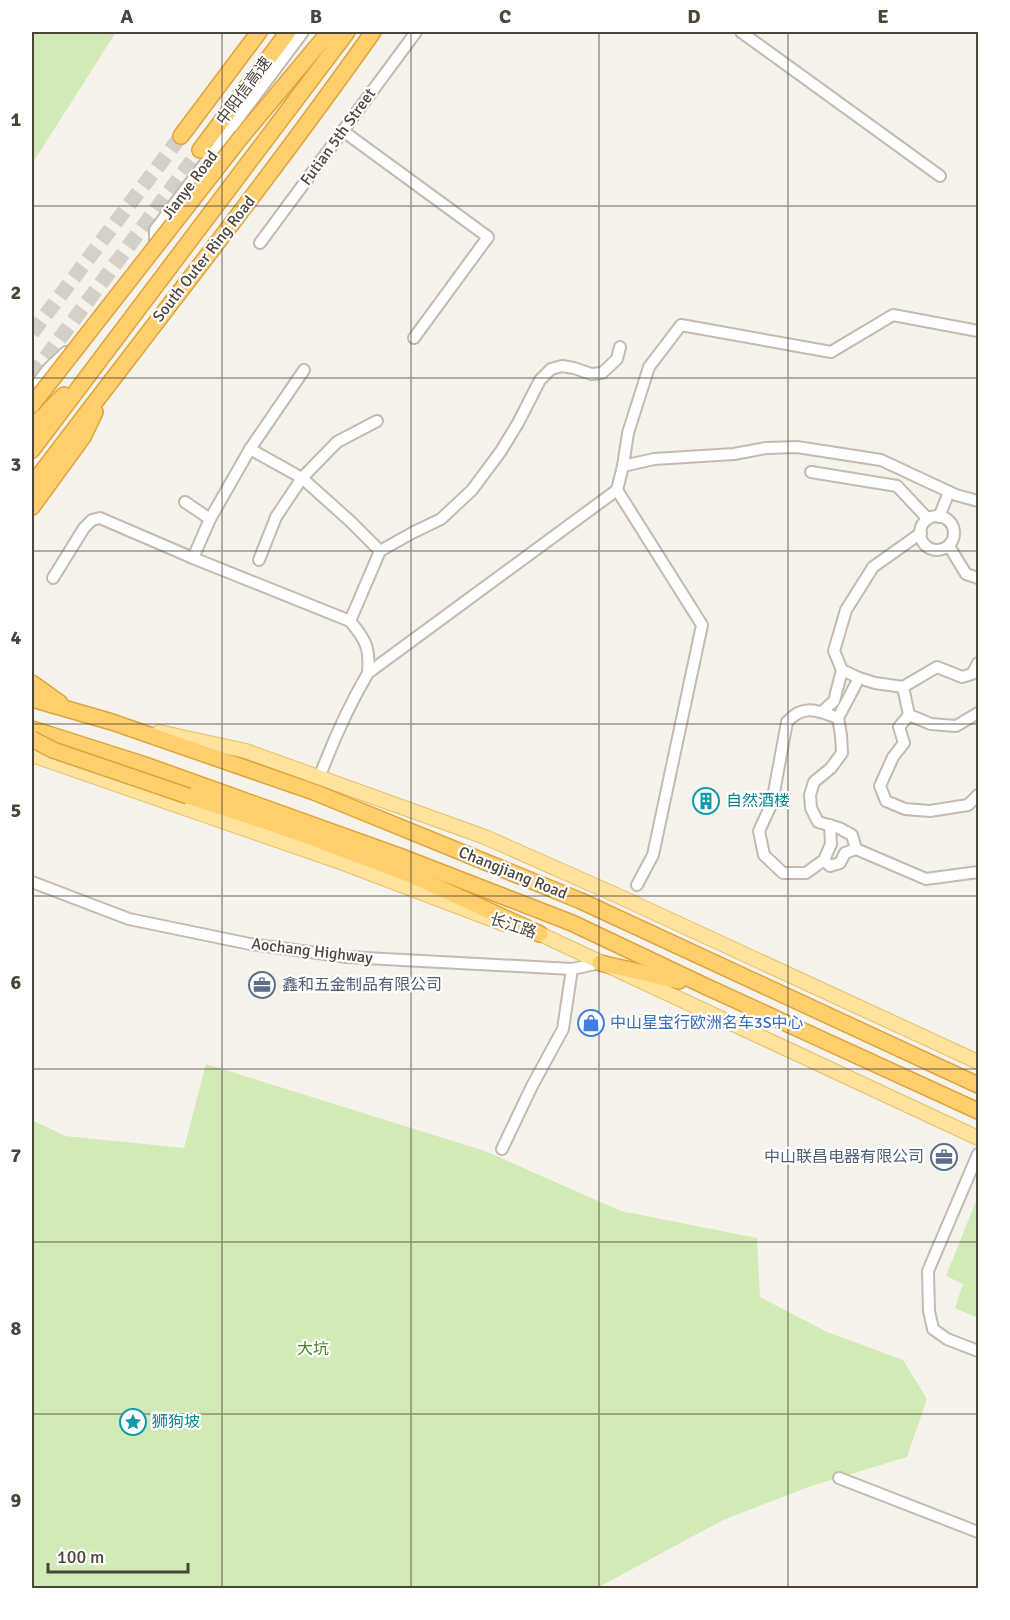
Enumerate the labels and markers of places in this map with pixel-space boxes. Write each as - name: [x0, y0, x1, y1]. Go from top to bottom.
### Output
- building icon: 自然酒楼: [691, 786, 721, 816]
- place label: 自然酒楼: [726, 791, 790, 811]
- office icon: 鑫和五金制品有限公司: [247, 970, 277, 1000]
- place label: 鑫和五金制品有限公司: [282, 975, 442, 995]
- shop icon: 中山星宝行欧洲名车3S中心: [576, 1008, 606, 1038]
- place label: 中山星宝行欧洲名车3S中心: [610, 1013, 804, 1033]
- office icon: 中山联昌电器有限公司: [929, 1142, 959, 1172]
- place label: 中山联昌电器有限公司: [764, 1147, 924, 1167]
- place icon: 狮狗坡: [118, 1407, 148, 1437]
- place label: 狮狗坡: [152, 1412, 200, 1432]

